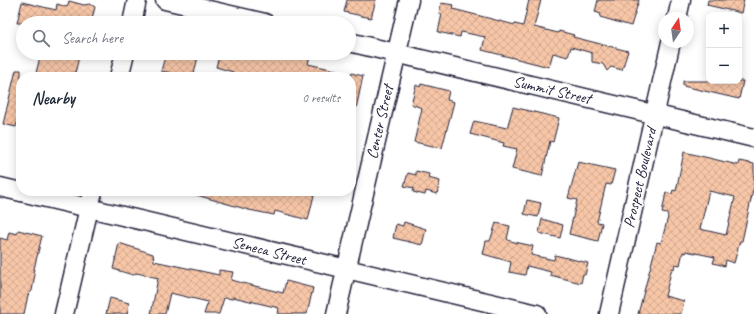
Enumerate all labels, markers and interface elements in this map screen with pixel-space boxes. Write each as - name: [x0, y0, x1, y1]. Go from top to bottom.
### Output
- north arrow: [658, 12, 694, 48]
- map controls: [706, 12, 742, 84]
- button: +: [706, 12, 742, 48]
- search box: [16, 16, 356, 60]
- icon: search: [30, 27, 52, 49]
- text: Search here: [62, 29, 123, 48]
- button: −: [706, 48, 742, 84]
- street label: Summit Street: [511, 71, 595, 109]
- street label: Center Street: [362, 81, 399, 161]
- text: Nearby: [32, 88, 75, 109]
- text: 0 results: [302, 90, 340, 106]
- street label: Prospect Boulevard: [619, 123, 662, 230]
- street label: Seneca Street: [230, 232, 310, 270]

